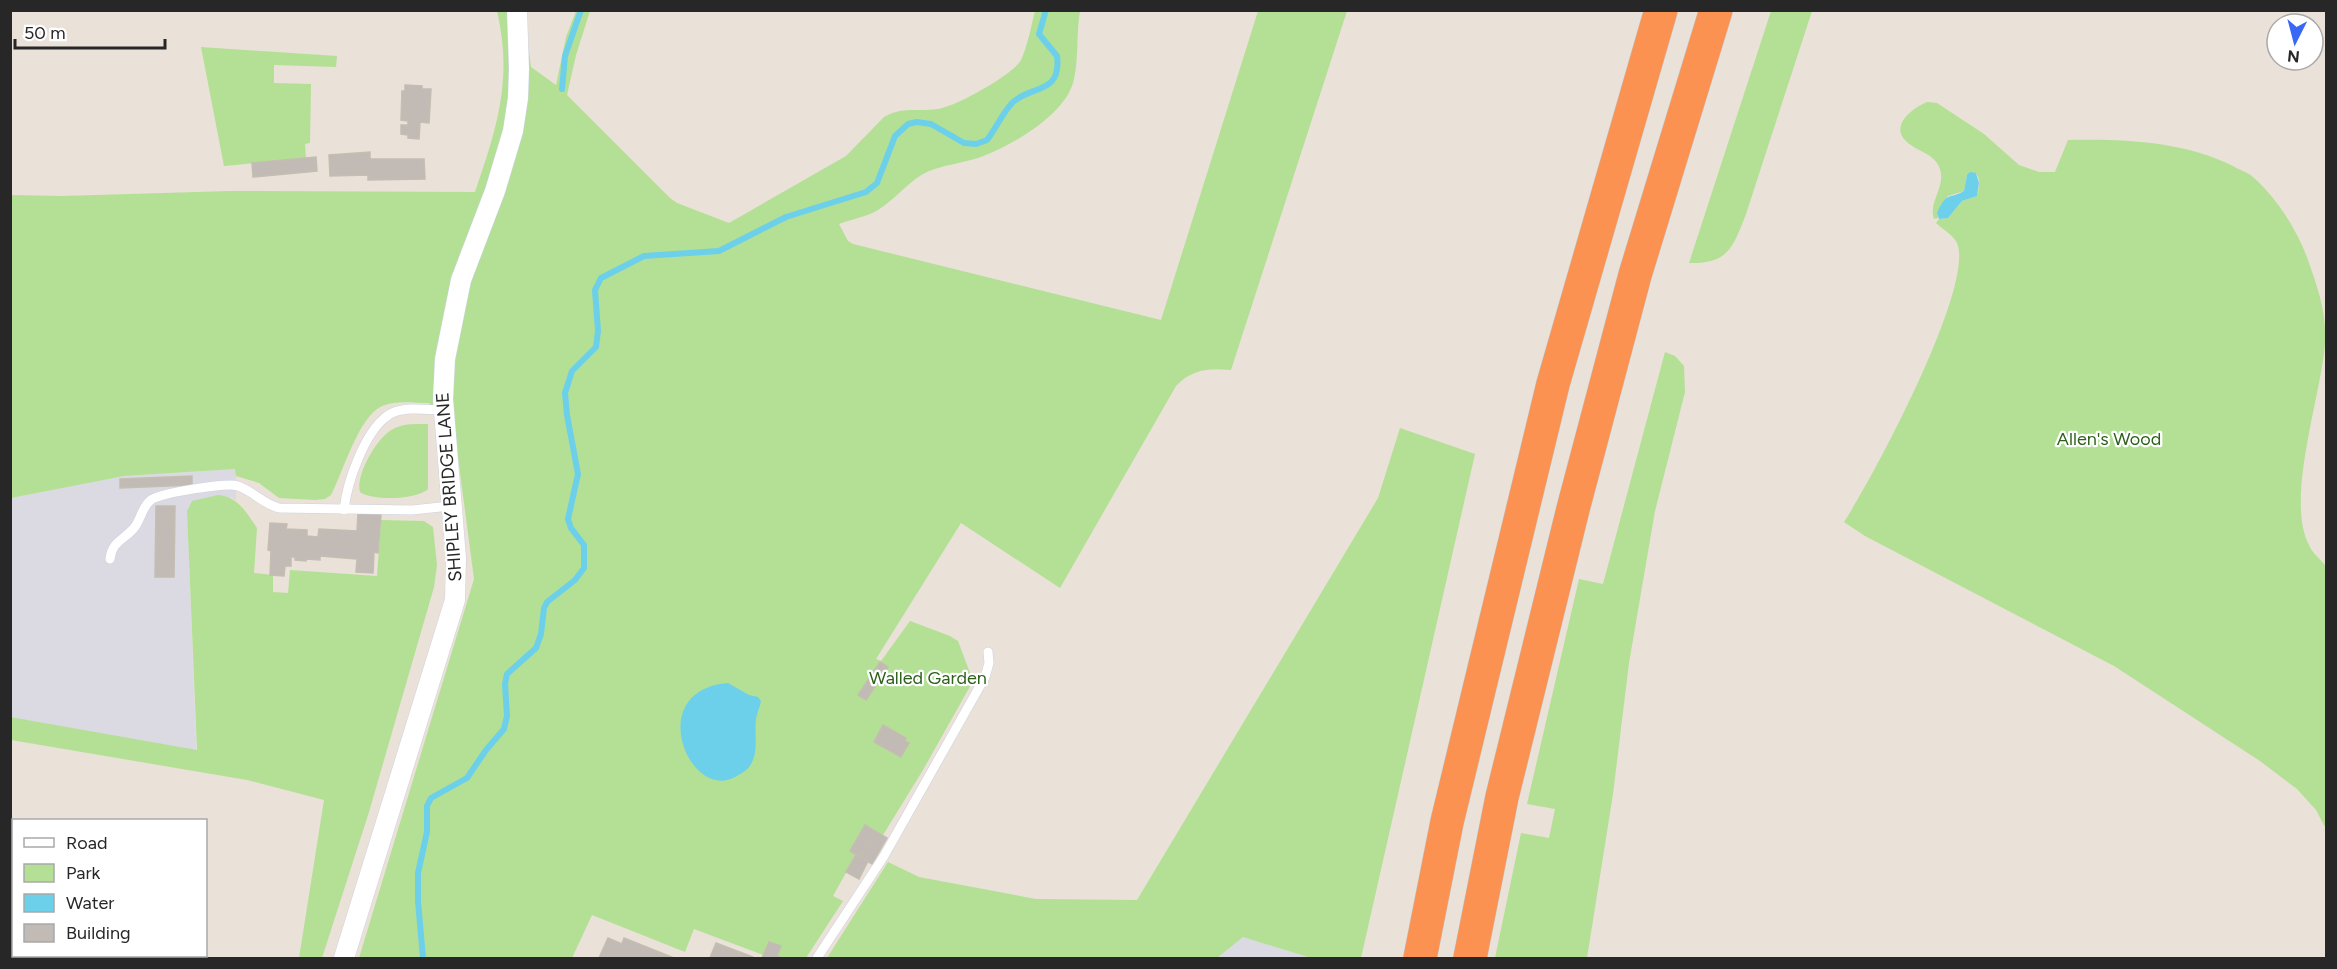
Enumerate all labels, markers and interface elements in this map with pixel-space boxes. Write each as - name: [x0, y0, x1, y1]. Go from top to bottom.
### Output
- scale bar: [15, 12, 165, 50]
- north arrow: [2265, 12, 2325, 72]
- text: 50 m: [24, 22, 66, 44]
- text: N: [2286, 46, 2301, 67]
- street label: SHIPLEY BRIDGE LANE: [431, 392, 467, 582]
- park label: Allen's Wood: [2057, 428, 2161, 450]
- park label: Walled Garden: [869, 667, 987, 689]
- legend: [12, 819, 207, 957]
- text: Road: [66, 832, 107, 854]
- text: Park: [66, 862, 101, 884]
- text: Water: [66, 892, 114, 914]
- text: Building: [66, 922, 131, 944]

